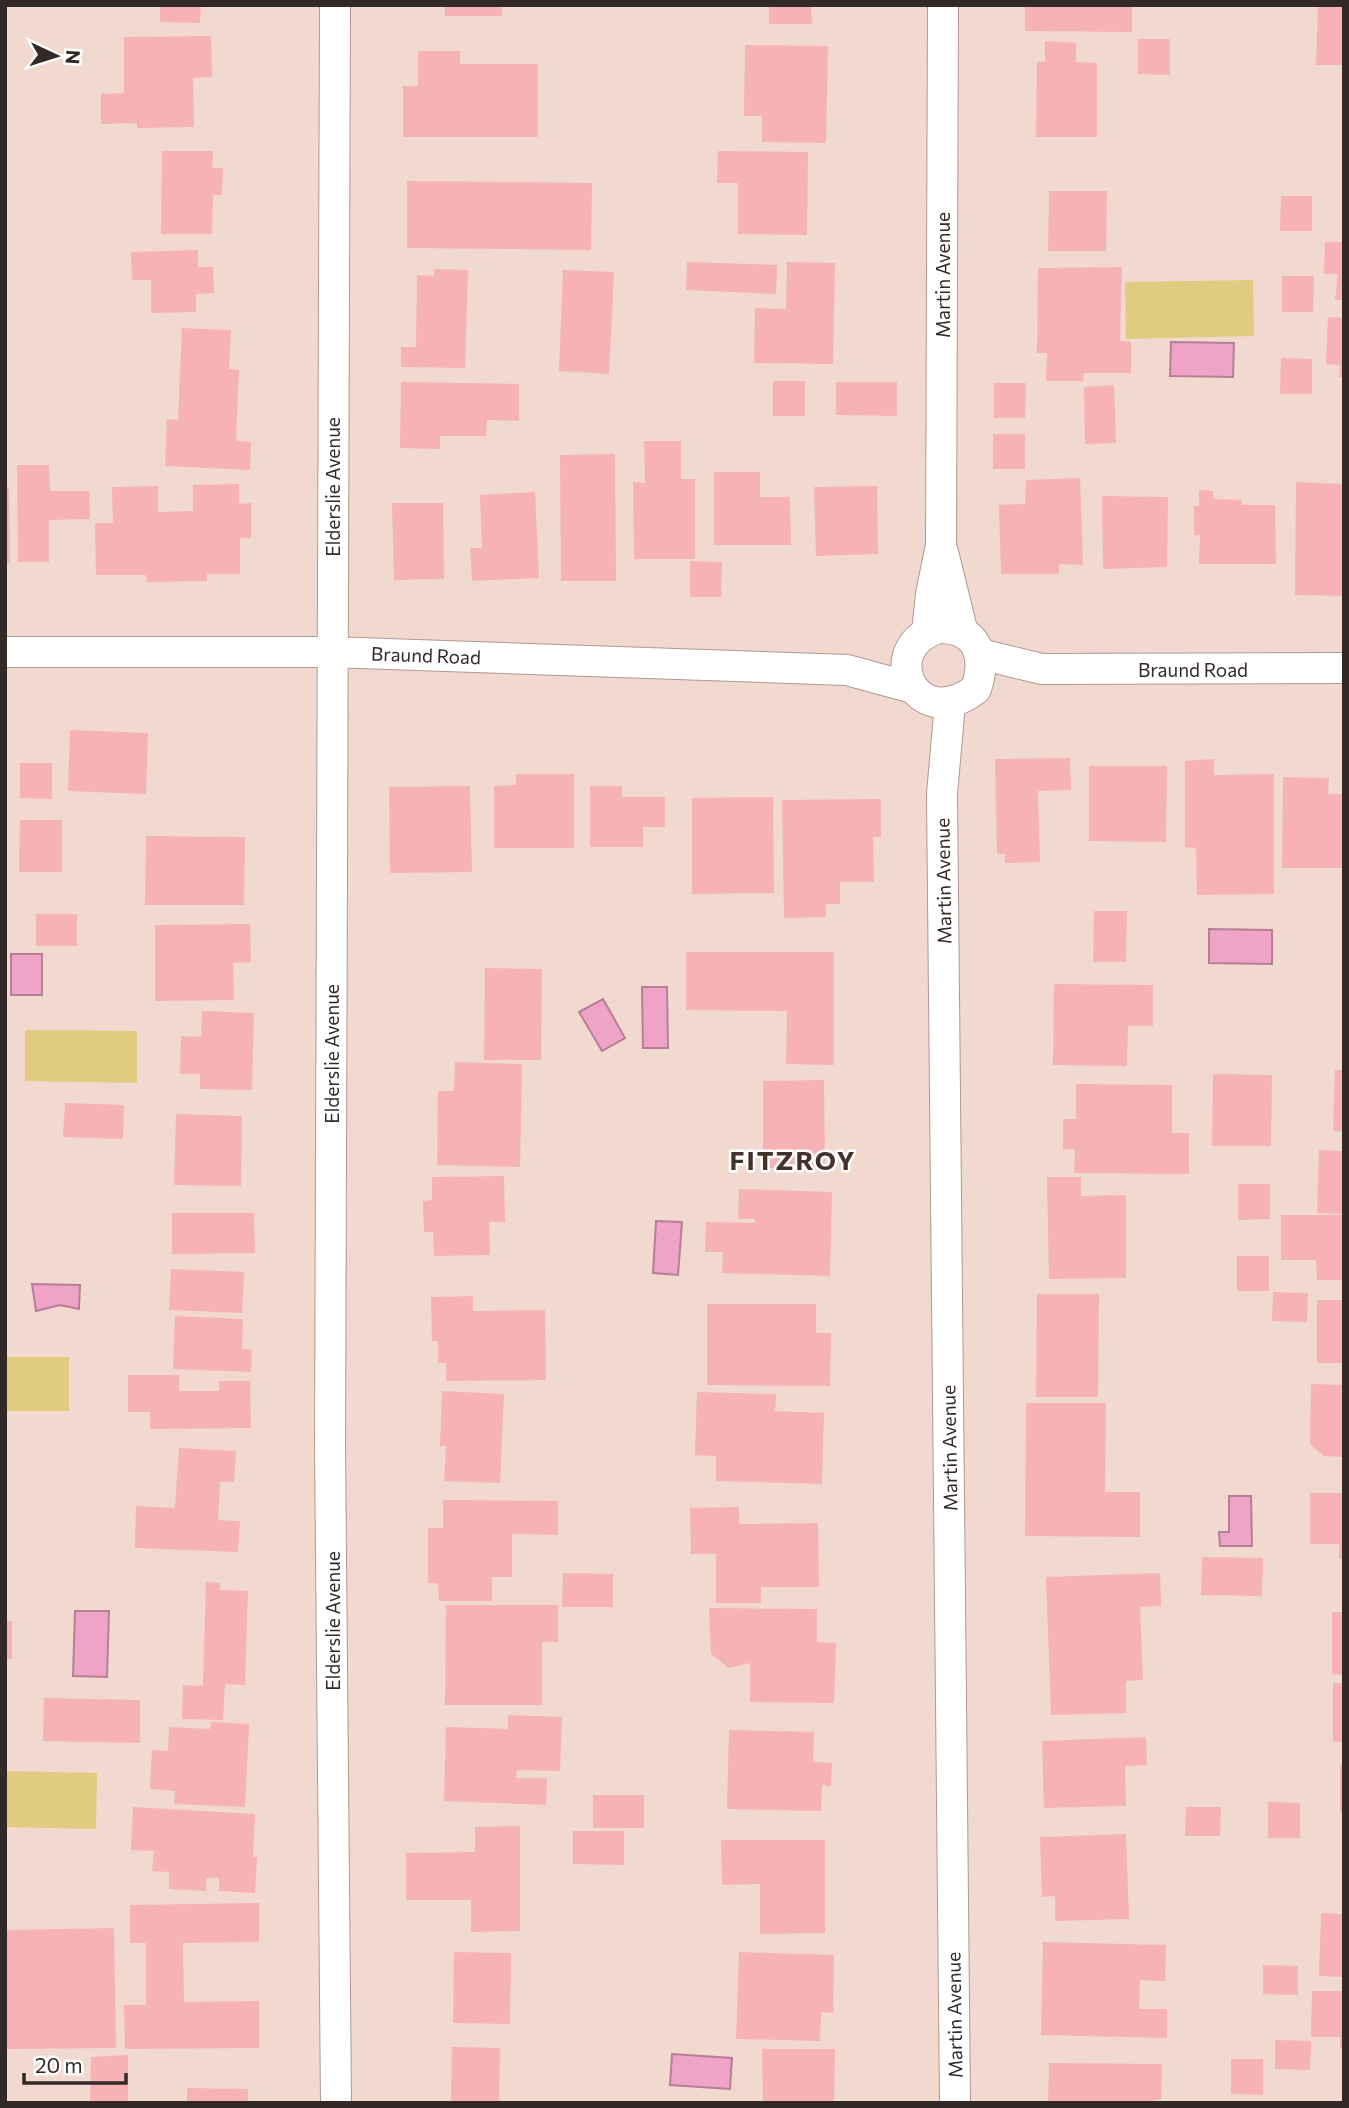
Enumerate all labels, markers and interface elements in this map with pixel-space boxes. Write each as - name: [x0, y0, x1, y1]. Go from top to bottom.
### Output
- north arrow: [21, 21, 91, 91]
- text: N: [61, 49, 85, 65]
- street label: Martin Avenue: [931, 212, 954, 338]
- street label: Elderslie Avenue: [321, 417, 344, 557]
- street label: Braund Road: [371, 642, 481, 668]
- street label: Braund Road: [1138, 658, 1248, 681]
- street label: Martin Avenue: [930, 818, 956, 944]
- street label: Elderslie Avenue: [320, 984, 343, 1124]
- district label: FITZROY: [730, 1144, 856, 1175]
- street label: Martin Avenue: [936, 1385, 962, 1511]
- street label: Elderslie Avenue: [321, 1551, 344, 1691]
- street label: Martin Avenue: [941, 1952, 967, 2078]
- scale bar: [24, 2042, 126, 2086]
- text: 20 m: [35, 2052, 83, 2077]

